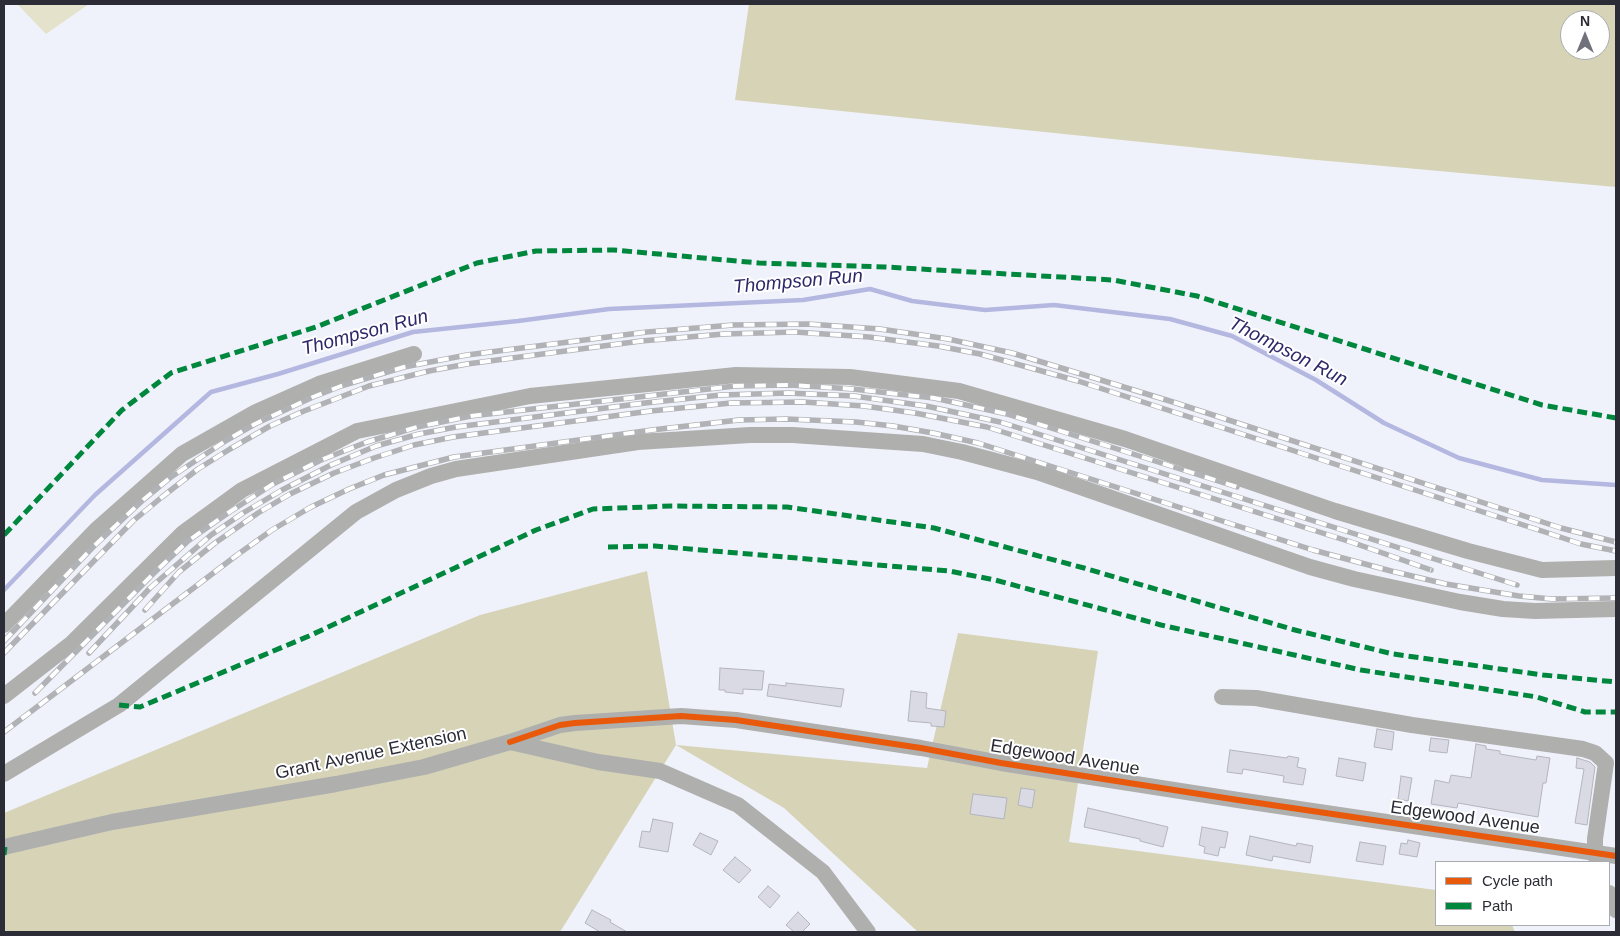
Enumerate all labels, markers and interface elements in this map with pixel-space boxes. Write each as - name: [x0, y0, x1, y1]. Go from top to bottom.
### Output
- north arrow: [1560, 10, 1610, 60]
- text: N: [1580, 13, 1590, 29]
- water label: Thompson Run: [732, 265, 864, 299]
- water label: Thompson Run: [299, 305, 431, 361]
- water label: Thompson Run: [1225, 312, 1351, 392]
- street label: Grant Avenue Extension: [273, 723, 469, 785]
- street label: Edgewood Avenue: [989, 736, 1141, 780]
- street label: Edgewood Avenue: [1389, 797, 1541, 839]
- legend: [1435, 861, 1610, 926]
- text: Cycle path: [1482, 872, 1553, 889]
- text: Path: [1482, 897, 1513, 914]

